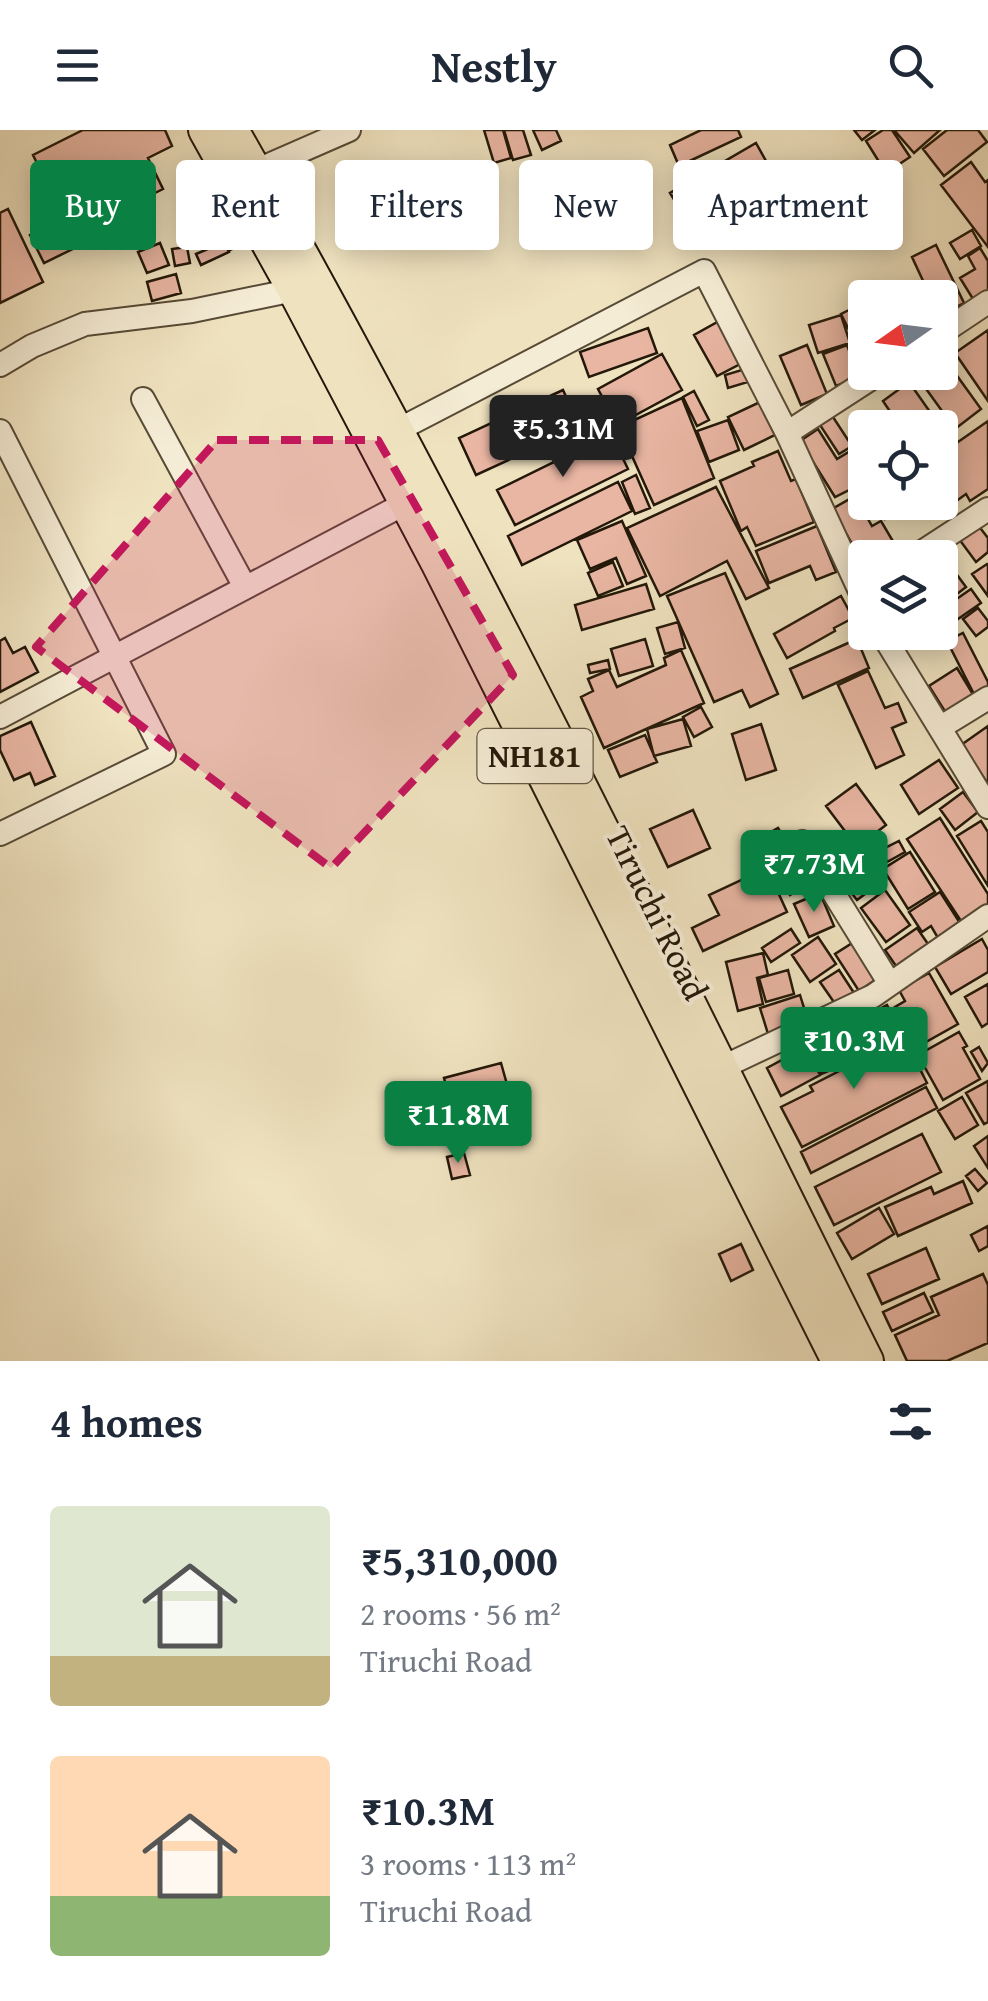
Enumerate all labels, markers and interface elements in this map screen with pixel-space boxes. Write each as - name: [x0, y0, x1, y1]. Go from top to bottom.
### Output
- text: Nestly: [431, 33, 557, 98]
- icon: menu: [50, 38, 105, 93]
- icon: search: [883, 38, 938, 93]
- chip: Buy: [30, 160, 156, 250]
- chip: Rent: [176, 160, 315, 250]
- chip: Filters: [335, 160, 499, 250]
- chip: New: [519, 160, 653, 250]
- chip: Apartment: [673, 160, 903, 250]
- north arrow: [848, 280, 958, 390]
- map controls: [848, 280, 958, 650]
- pin: ₹5.31M: [482, 395, 644, 480]
- text: ₹5.31M: [512, 404, 614, 451]
- button: locate: [848, 410, 958, 520]
- button: layers: [848, 540, 958, 650]
- road number: NH181: [478, 729, 592, 783]
- street label: Tiruchi Road: [593, 817, 722, 1009]
- pin: ₹7.73M: [733, 830, 895, 915]
- text: ₹7.73M: [763, 839, 865, 886]
- pin: ₹10.3M: [773, 1007, 935, 1092]
- text: ₹10.3M: [803, 1016, 905, 1063]
- pin: ₹11.8M: [377, 1081, 539, 1166]
- text: ₹11.8M: [407, 1090, 509, 1137]
- text: 4 homes: [50, 1391, 203, 1452]
- icon: filters: [883, 1394, 938, 1449]
- text: ₹5,310,000: [360, 1529, 558, 1590]
- icon: home: [130, 1546, 250, 1666]
- text: 2 rooms · 56 m²: [360, 1590, 561, 1637]
- text: Tiruchi Road: [360, 1637, 532, 1684]
- text: ₹10.3M: [360, 1779, 495, 1840]
- icon: home: [130, 1796, 250, 1916]
- text: 3 rooms · 113 m²: [360, 1840, 576, 1887]
- text: Tiruchi Road: [360, 1887, 532, 1934]

